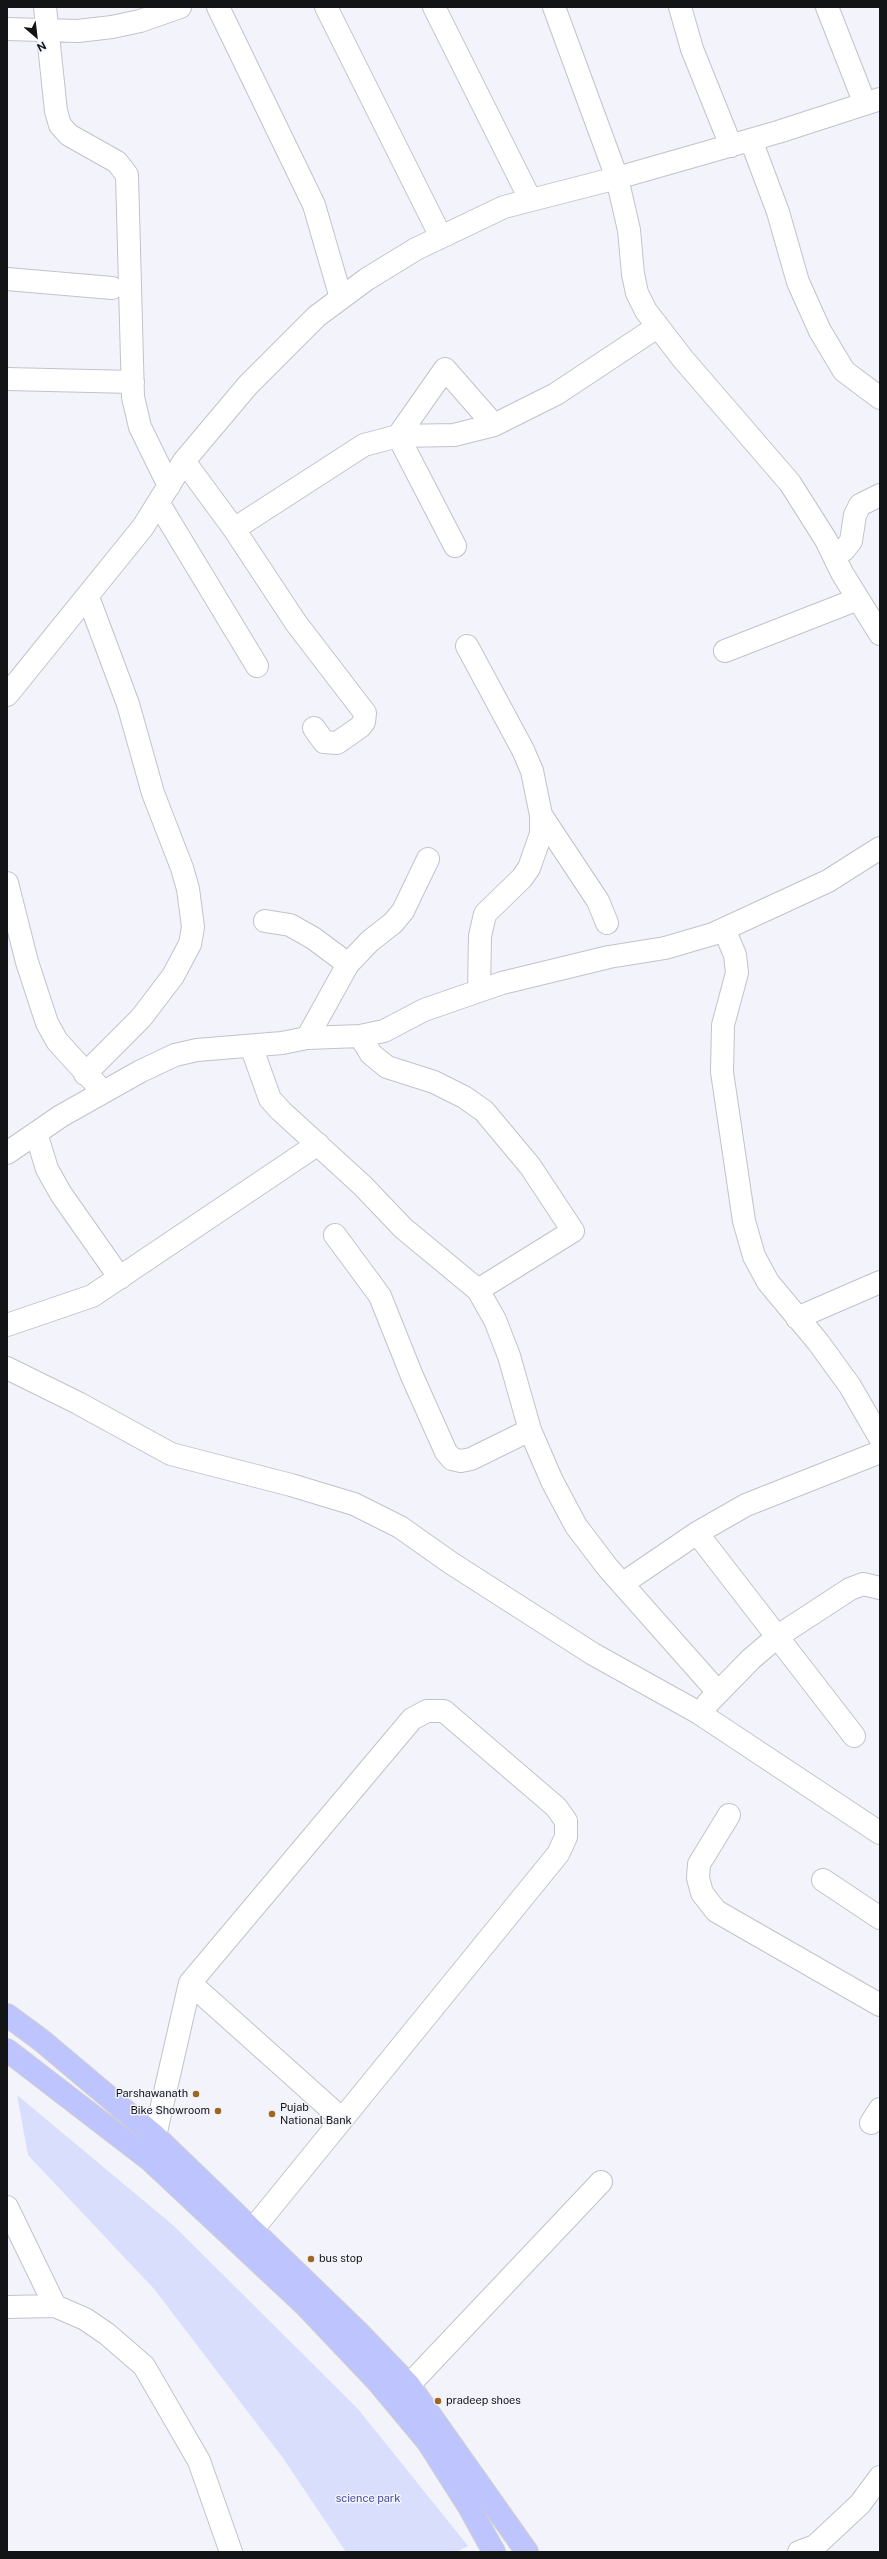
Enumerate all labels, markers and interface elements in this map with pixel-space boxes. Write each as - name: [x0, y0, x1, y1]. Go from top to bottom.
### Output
- north arrow: [16, 16, 56, 56]
- text: N: [35, 39, 48, 54]
- place label: Parshawanath: [116, 2087, 188, 2101]
- marker: Parshawanath: [191, 2089, 201, 2099]
- place label: Pujab National Bank: [280, 2101, 352, 2127]
- place label: Bike Showroom: [130, 2104, 210, 2118]
- marker: Bike Showroom: [213, 2106, 223, 2116]
- marker: Pujab National Bank: [267, 2109, 277, 2119]
- place label: bus stop: [319, 2252, 363, 2266]
- marker: bus stop: [306, 2254, 316, 2264]
- place label: pradeep shoes: [446, 2394, 521, 2408]
- marker: pradeep shoes: [433, 2396, 443, 2406]
- park label: science park: [336, 2492, 400, 2506]

